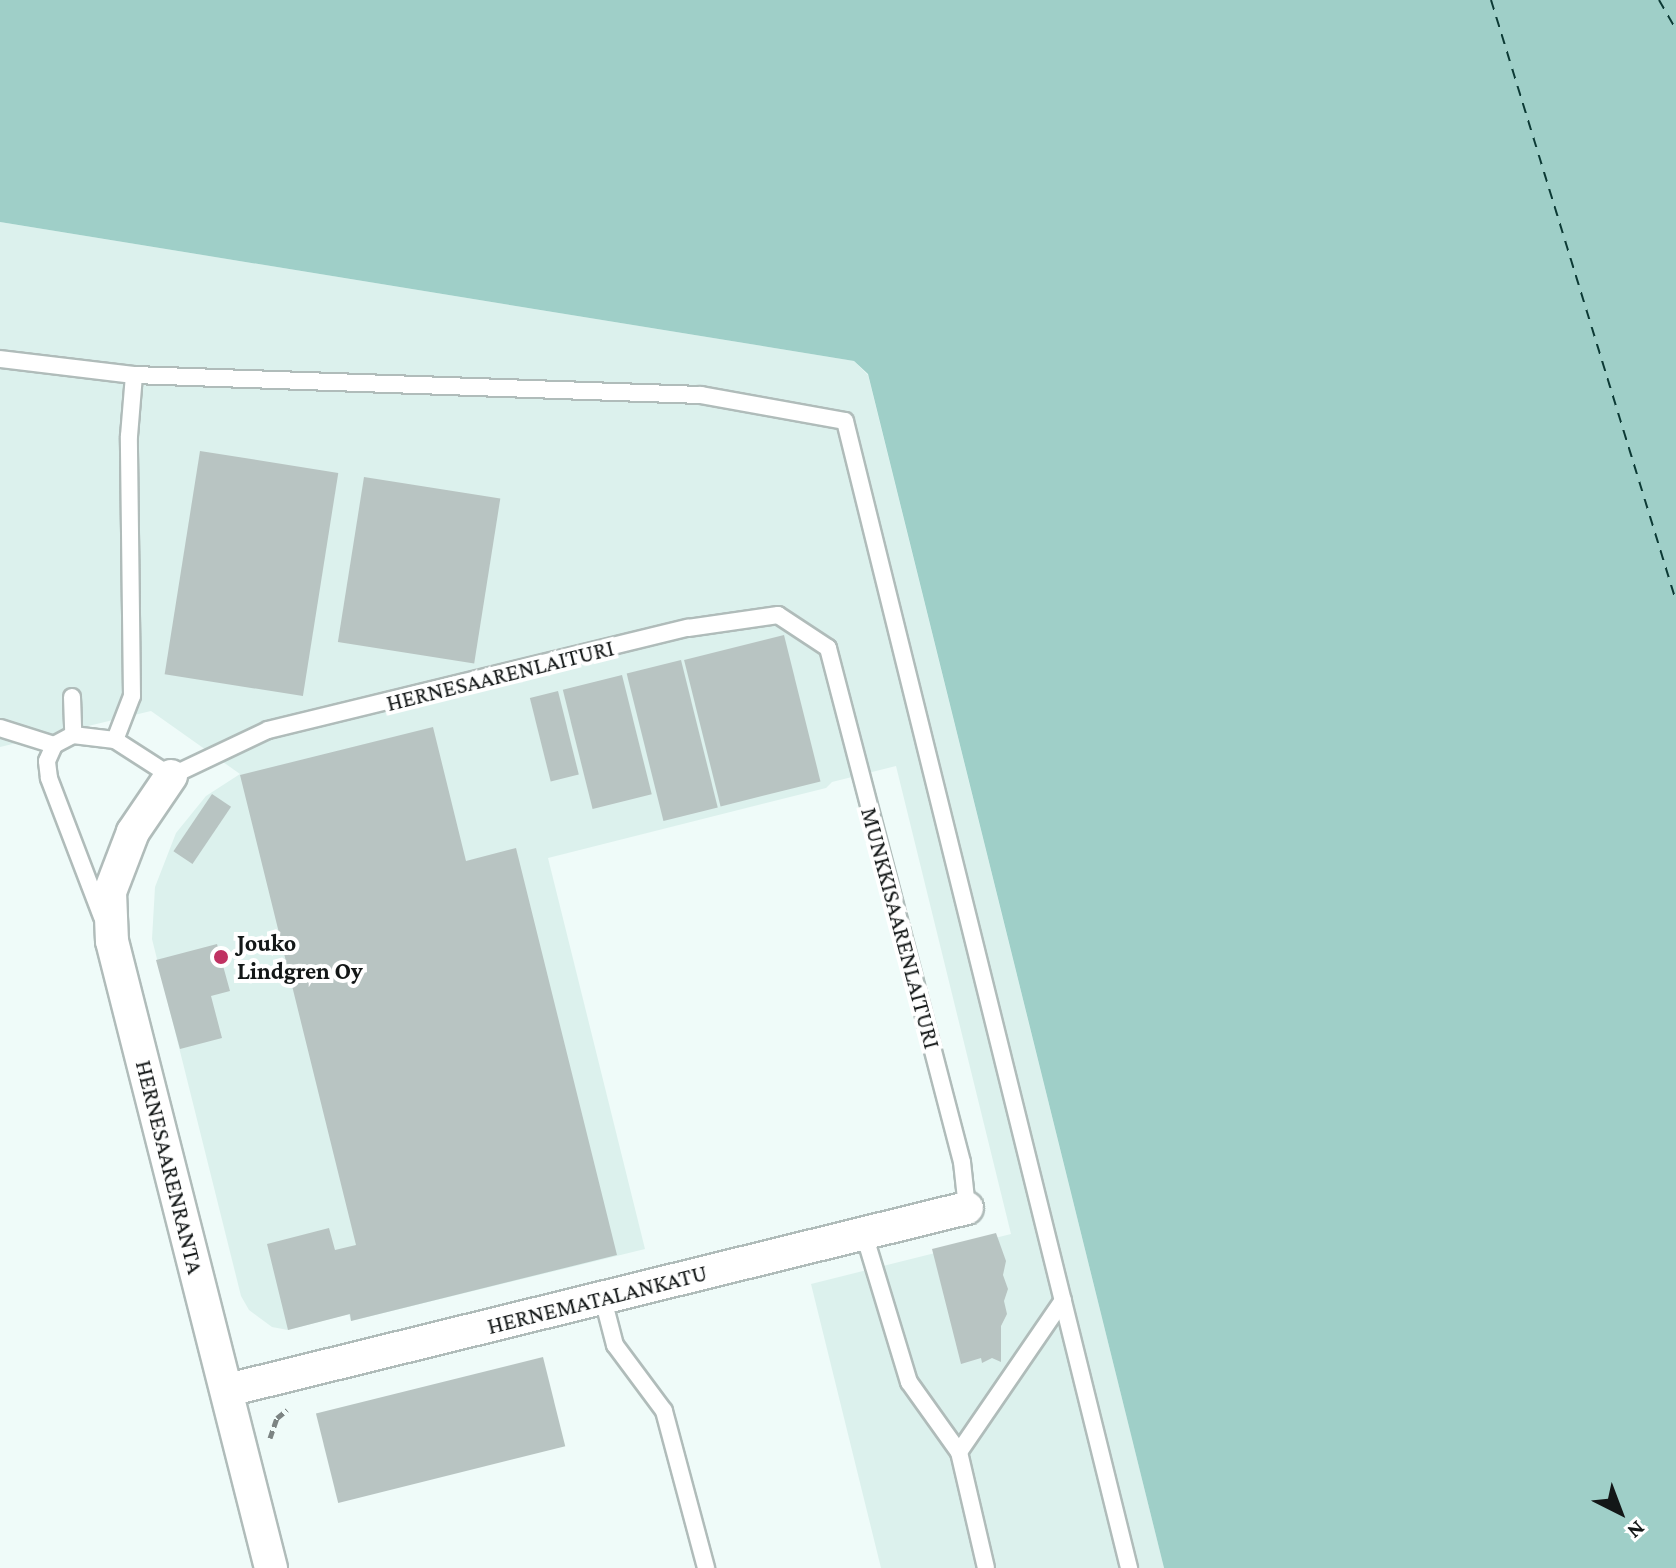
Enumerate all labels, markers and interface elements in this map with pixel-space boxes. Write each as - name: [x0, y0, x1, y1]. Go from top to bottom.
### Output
- street label: HERNESAARENLAITURI: [383, 633, 617, 717]
- street label: MUNKKISAARENLAITURI: [855, 804, 947, 1052]
- place label: Jouko Lindgren Oy: [237, 929, 363, 985]
- marker: Jouko Lindgren Oy: [212, 948, 230, 966]
- street label: HERNESAARENRANTA: [129, 1057, 211, 1277]
- street label: HERNEMATALANKATU: [484, 1258, 710, 1340]
- north arrow: [1580, 1472, 1660, 1552]
- text: N: [1622, 1516, 1650, 1545]

